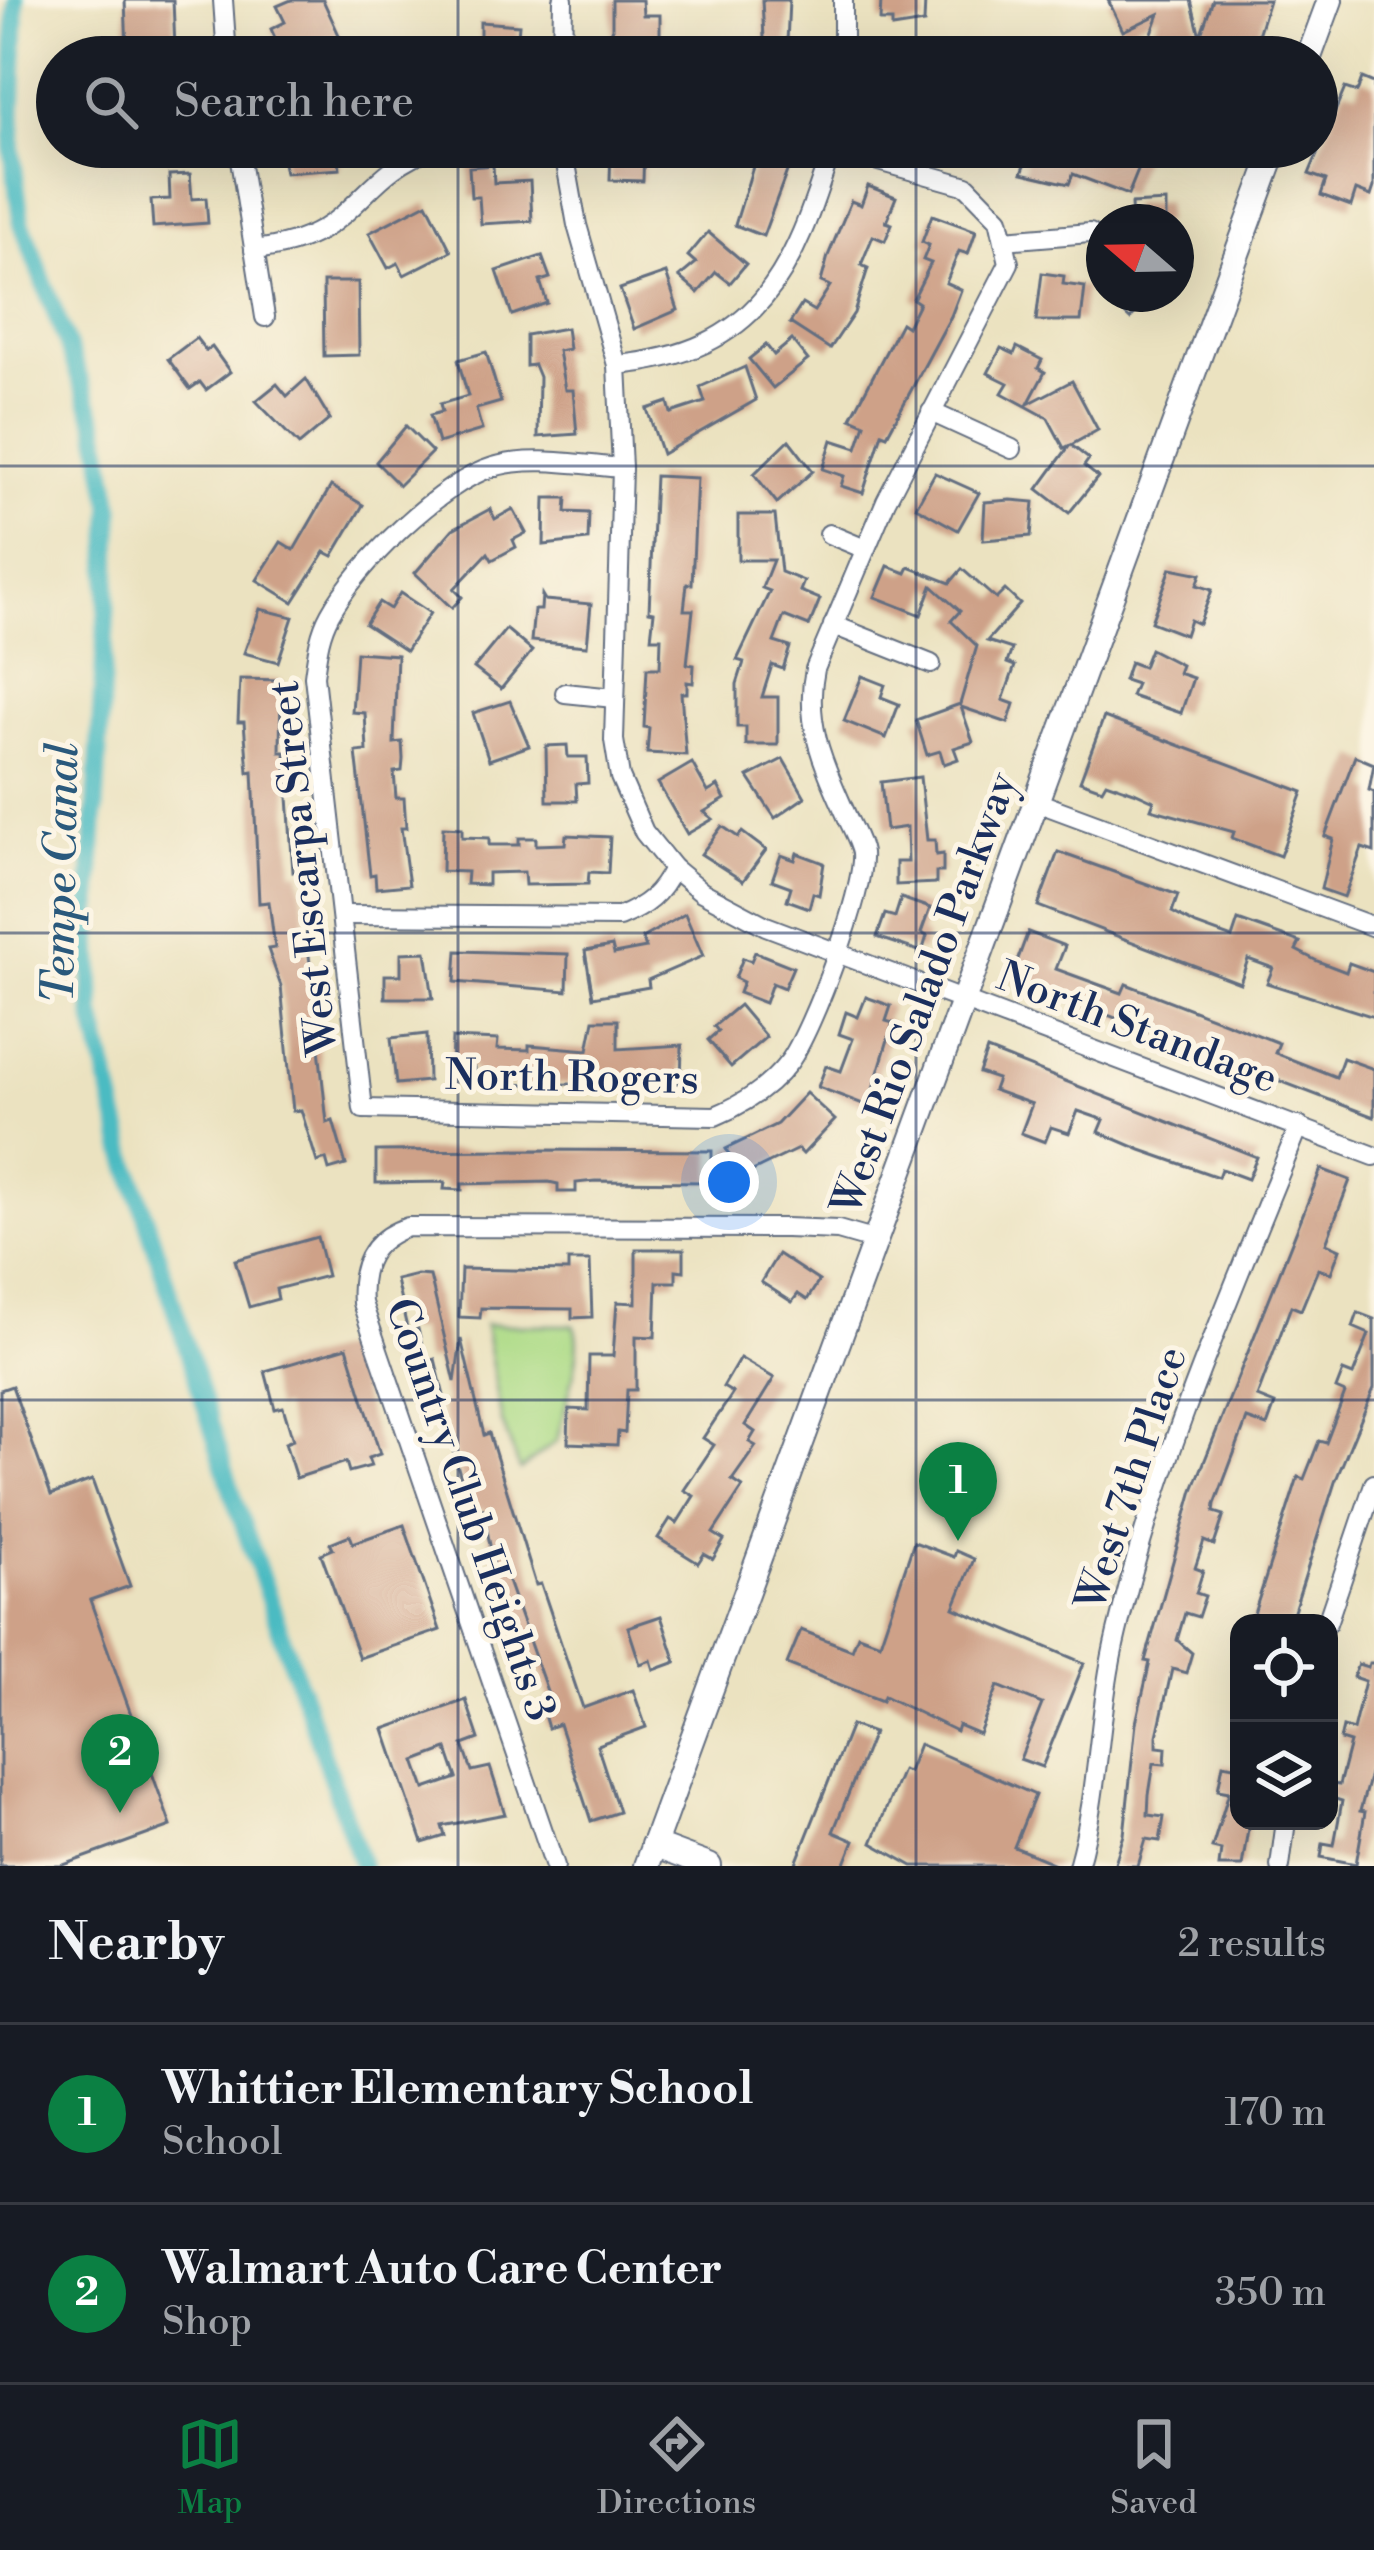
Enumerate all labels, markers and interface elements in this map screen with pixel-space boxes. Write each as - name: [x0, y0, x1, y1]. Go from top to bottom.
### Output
- search box: [36, 36, 1338, 168]
- icon: search: [78, 69, 144, 135]
- text: Search here: [174, 74, 414, 131]
- north arrow: [1086, 204, 1194, 312]
- street label: West Escarpa Street: [258, 678, 351, 1060]
- water label: Tempe Canal: [31, 742, 92, 1004]
- street label: West Rio Salado Parkway: [820, 765, 1031, 1225]
- street label: North Standage: [989, 951, 1285, 1107]
- street label: North Rogers: [444, 1050, 699, 1108]
- your location: [699, 1152, 759, 1212]
- street label: Country Club Heights 3: [371, 1292, 567, 1728]
- street label: West 7th Place: [1064, 1340, 1200, 1619]
- pin: 1: [919, 1442, 997, 1541]
- map controls: [1230, 1614, 1338, 1830]
- button: locate: [1230, 1614, 1338, 1722]
- pin: 2: [81, 1714, 159, 1813]
- button: layers: [1230, 1722, 1338, 1830]
- text: Nearby: [48, 1912, 224, 1976]
- text: 2 results: [1178, 1920, 1326, 1969]
- text: Whittier Elementary School: [162, 2061, 753, 2118]
- text: 1: [78, 2089, 96, 2138]
- text: 170 m: [1224, 2089, 1326, 2138]
- text: School: [162, 2118, 282, 2167]
- text: Walmart Auto Care Center: [162, 2241, 722, 2298]
- text: 2: [75, 2269, 99, 2318]
- text: 350 m: [1215, 2269, 1326, 2318]
- text: Shop: [162, 2298, 252, 2347]
- tab: Map: [177, 2411, 243, 2524]
- tab: Directions: [597, 2411, 756, 2524]
- tab: Saved: [1110, 2411, 1197, 2524]

